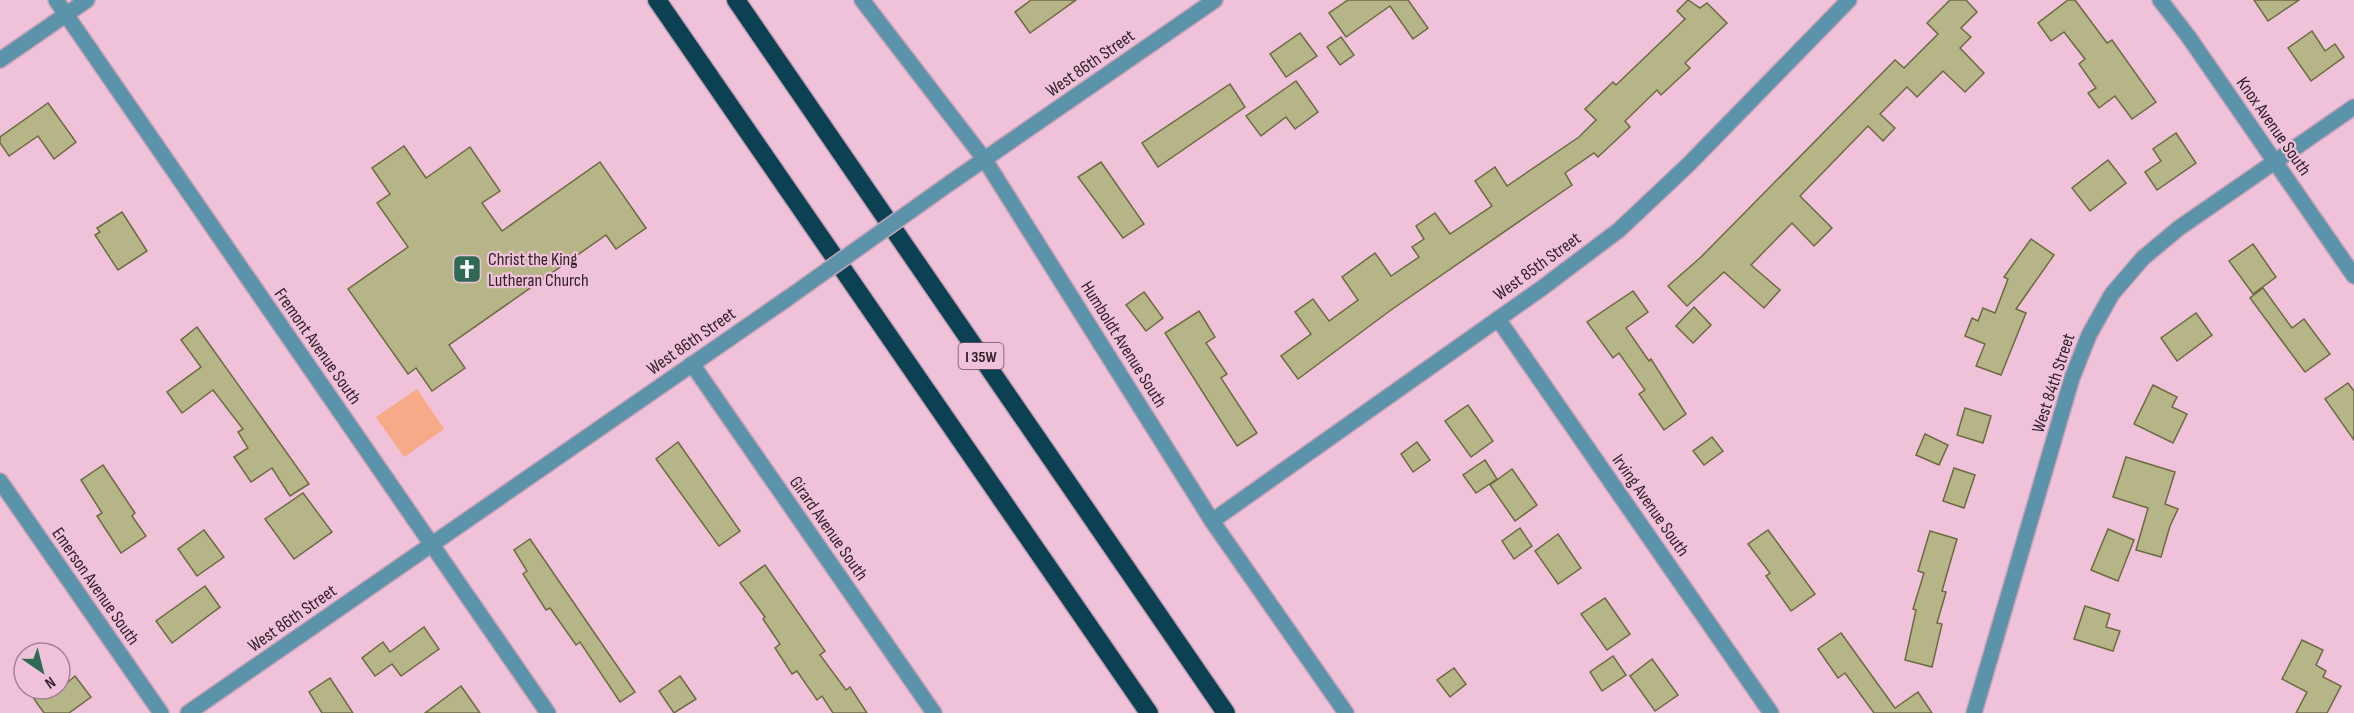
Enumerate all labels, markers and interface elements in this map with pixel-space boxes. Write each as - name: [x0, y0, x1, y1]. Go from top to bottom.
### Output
- street label: West 86th Street: [1042, 25, 1139, 102]
- street label: Knox Avenue South: [2232, 73, 2315, 180]
- street label: West 85th Street: [1490, 227, 1585, 305]
- place label: Christ the King Lutheran Church: [488, 249, 589, 291]
- church icon: Christ the King Lutheran Church: [451, 253, 483, 285]
- street label: Humboldt Avenue South: [1076, 277, 1171, 411]
- street label: Fremont Avenue South: [270, 284, 365, 408]
- street label: West 86th Street: [643, 303, 740, 380]
- street label: West 84th Street: [2028, 330, 2080, 436]
- road number: I 35W: [958, 343, 1004, 369]
- street label: Irving Avenue South: [1608, 450, 1694, 560]
- street label: Girard Avenue South: [785, 472, 872, 584]
- street label: Emerson Avenue South: [47, 524, 144, 649]
- street label: West 86th Street: [244, 580, 341, 657]
- north arrow: [12, 641, 72, 701]
- text: N: [41, 672, 59, 692]

